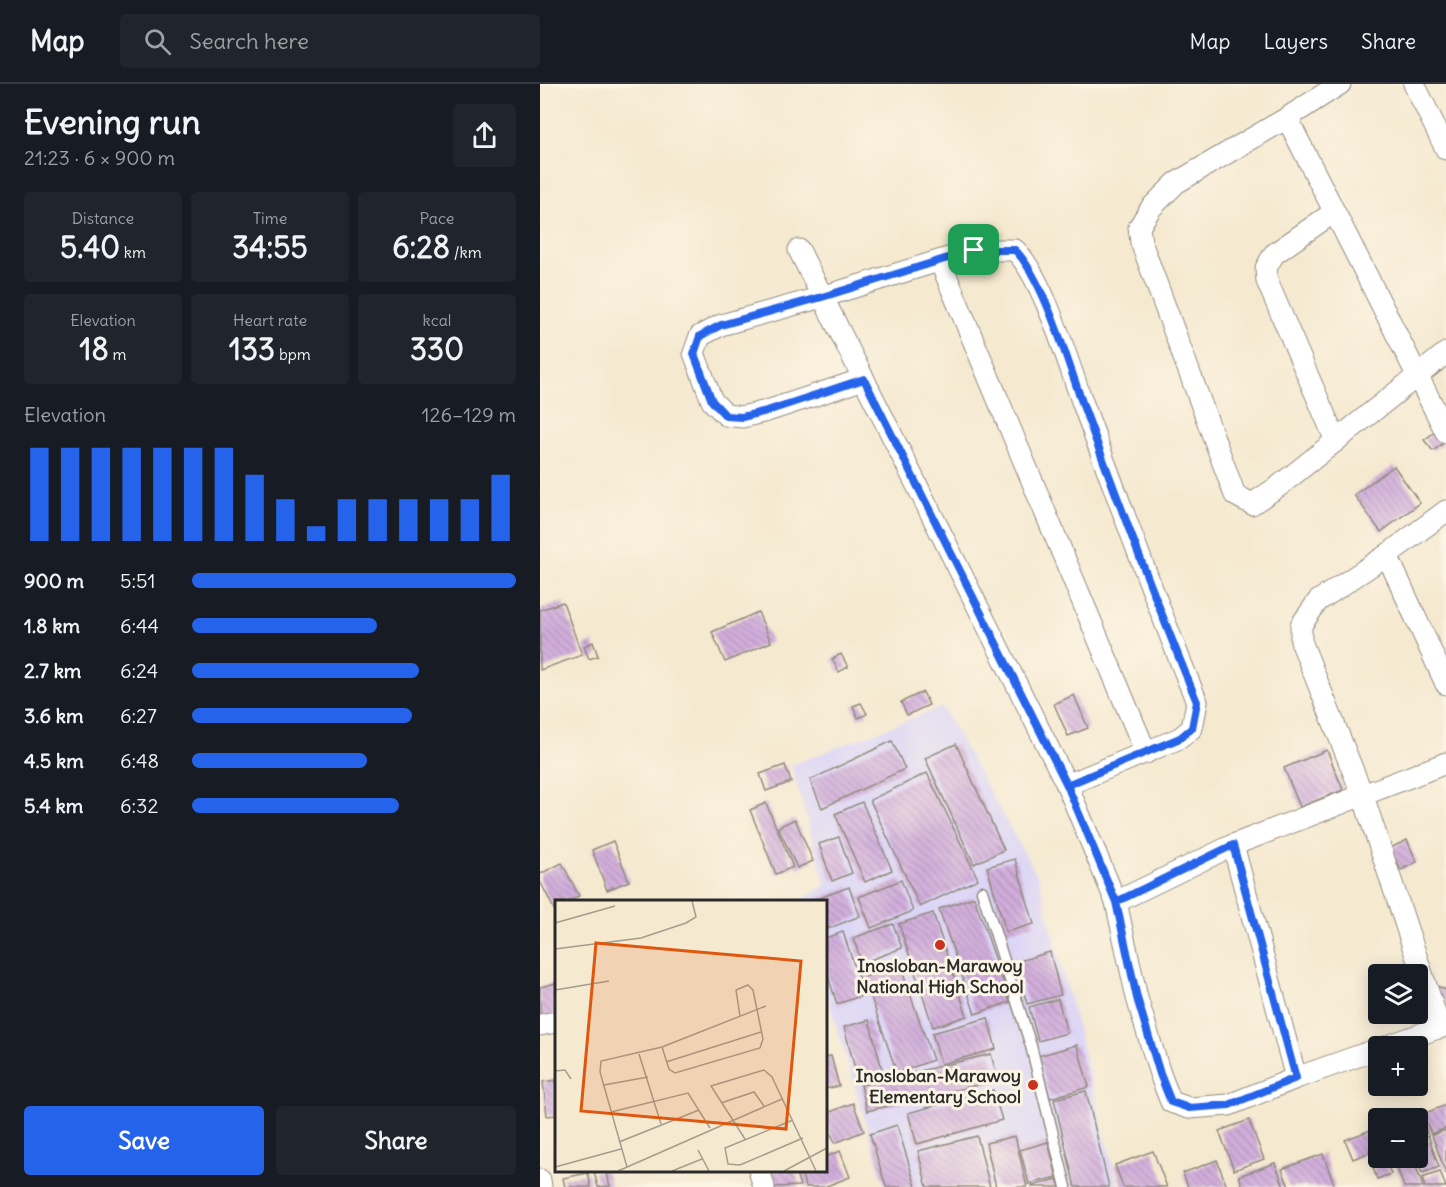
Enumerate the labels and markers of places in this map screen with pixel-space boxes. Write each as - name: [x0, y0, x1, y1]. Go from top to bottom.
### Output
- pin: [948, 224, 999, 275]
- marker: Inosloban-Marawoy National High School: [933, 938, 947, 952]
- place label: Inosloban-Marawoy National High School: [856, 954, 1024, 998]
- place label: Inosloban-Marawoy Elementary School: [856, 1064, 1021, 1108]
- marker: Inosloban-Marawoy Elementary School: [1026, 1078, 1040, 1092]

